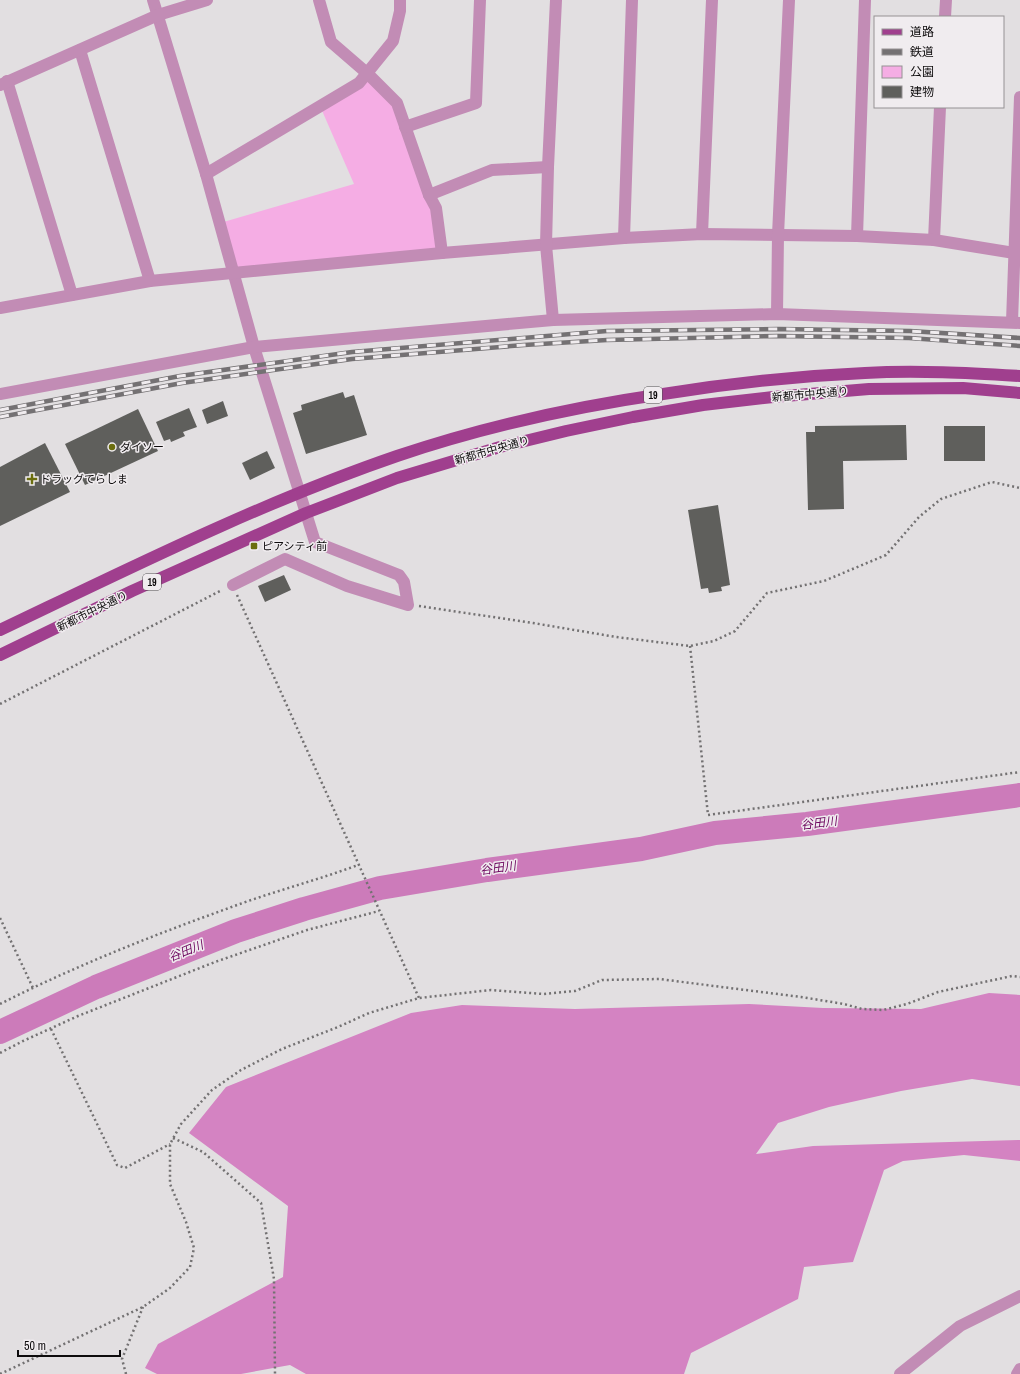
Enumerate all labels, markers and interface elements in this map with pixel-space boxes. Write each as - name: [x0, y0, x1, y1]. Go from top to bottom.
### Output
- legend: [874, 16, 1004, 108]
- text: 道路: [910, 24, 934, 40]
- text: 鉄道: [910, 44, 934, 60]
- text: 公園: [910, 64, 934, 80]
- text: 建物: [910, 84, 934, 100]
- street label: 新都市中央通り: [771, 384, 849, 404]
- road number: 19: [644, 387, 662, 403]
- street label: 新都市中央通り: [453, 433, 531, 467]
- place label: ダイソー: [120, 440, 164, 454]
- marker: ダイソー: [107, 442, 117, 452]
- place label: ドラッグてらしま: [40, 472, 128, 486]
- marker: ドラッグてらしま: [27, 474, 37, 484]
- place label: ピアシティ前: [262, 539, 327, 553]
- marker: ピアシティ前: [249, 541, 259, 551]
- road number: 19: [143, 574, 161, 590]
- street label: 新都市中央通り: [54, 588, 130, 634]
- water label: 谷田川: [800, 813, 840, 833]
- water label: 谷田川: [479, 857, 519, 878]
- water label: 谷田川: [166, 936, 208, 965]
- scale bar: [18, 1332, 120, 1358]
- text: 50 m: [24, 1338, 46, 1354]

